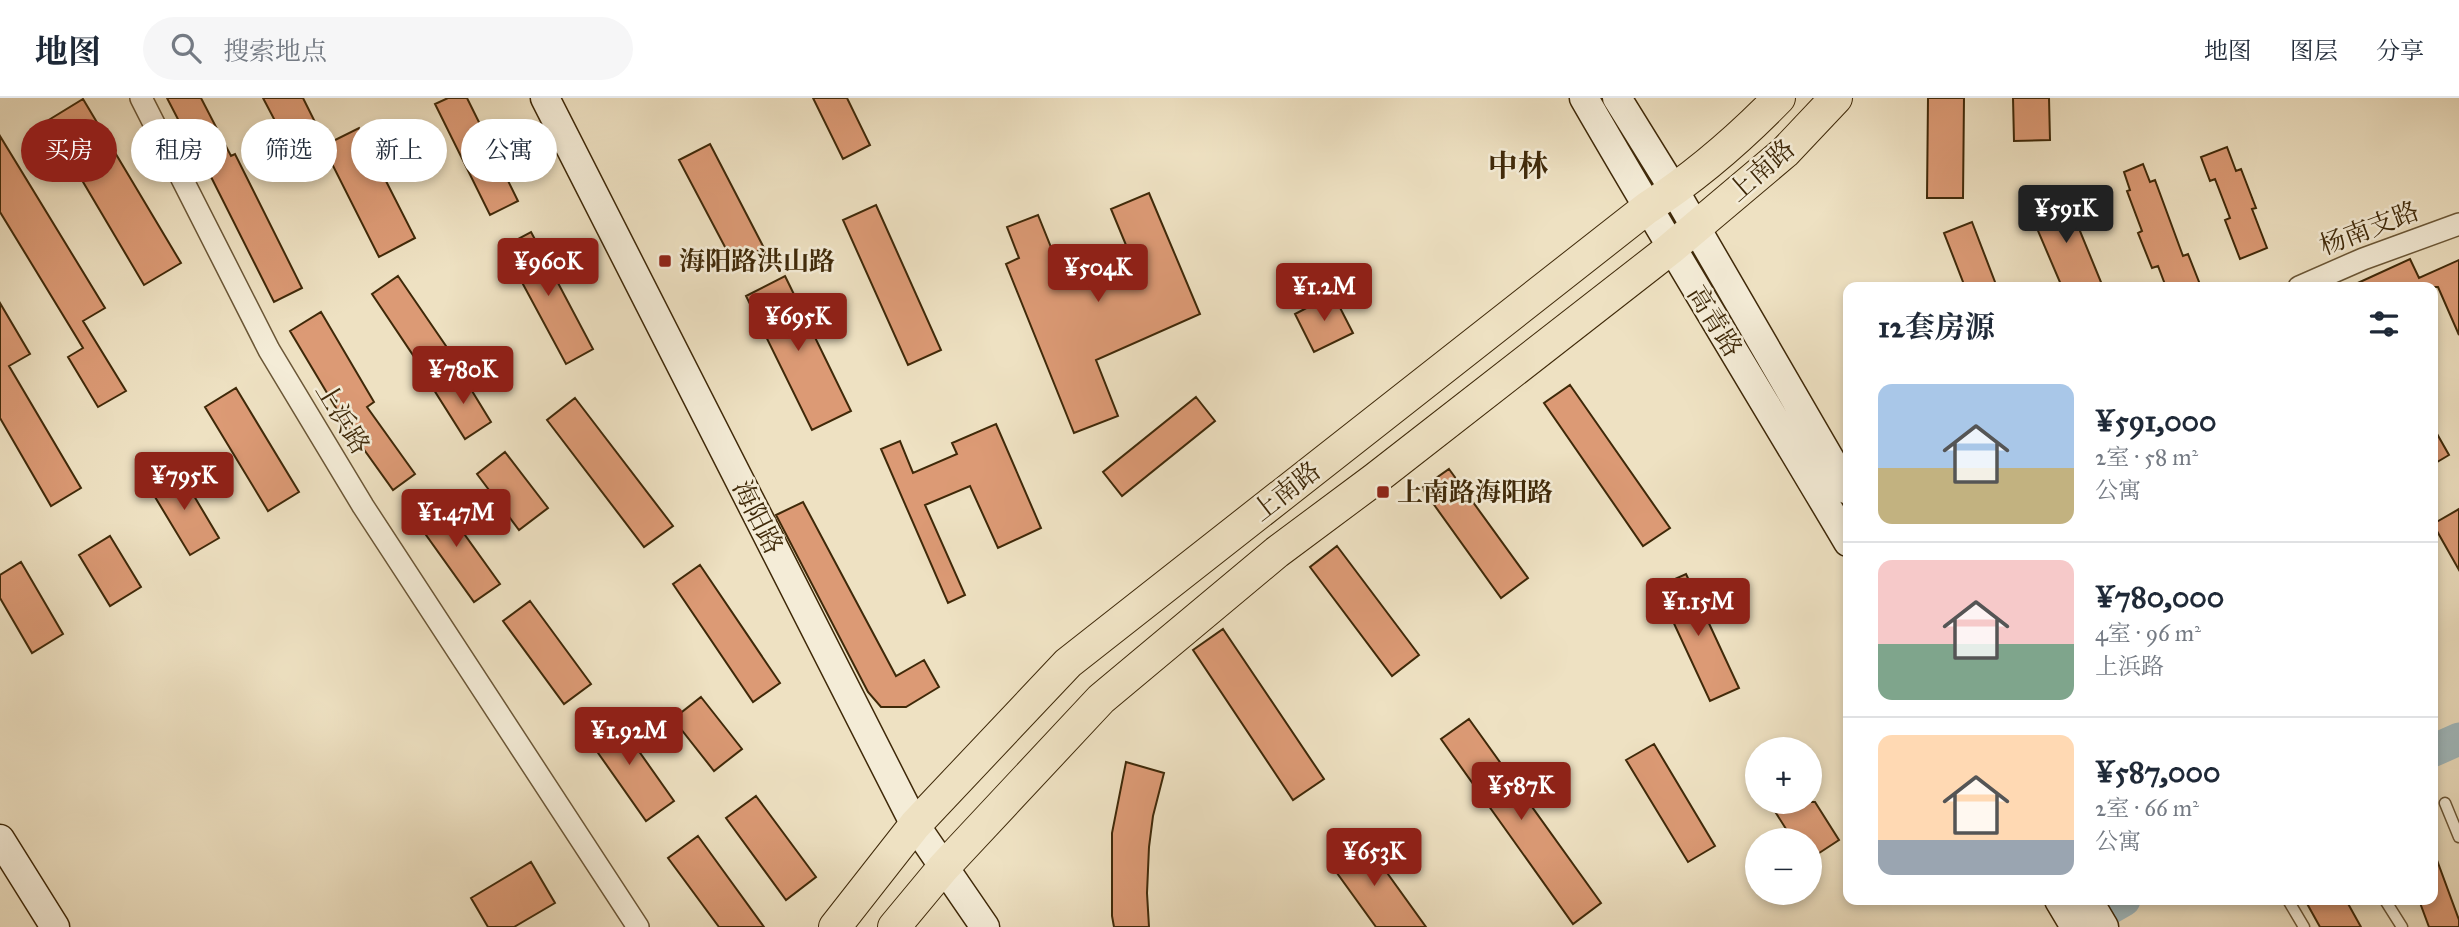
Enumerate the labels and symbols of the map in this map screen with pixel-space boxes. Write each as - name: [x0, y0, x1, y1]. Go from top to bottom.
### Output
- street label: 上南路: [1721, 132, 1801, 208]
- district label: 中林: [1488, 148, 1548, 184]
- pin: ¥591K: [2017, 186, 2115, 245]
- street label: 杨南支路: [2315, 194, 2423, 262]
- pin: ¥960K: [499, 238, 597, 298]
- pin: ¥504K: [1049, 244, 1147, 304]
- place label: 海阳路洪山路: [679, 245, 835, 277]
- marker: 海阳路洪山路: [657, 253, 673, 269]
- pin: ¥1.2M: [1275, 264, 1373, 323]
- street label: 高青路: [1681, 279, 1749, 363]
- pin: ¥695K: [749, 294, 847, 353]
- pin: ¥780K: [414, 346, 512, 406]
- street label: 上浜路: [309, 376, 377, 460]
- pin: ¥795K: [135, 452, 233, 512]
- street label: 上南路: [1245, 454, 1327, 528]
- street label: 海阳路: [726, 475, 790, 559]
- place label: 上南路海阳路: [1397, 476, 1553, 508]
- marker: 上南路海阳路: [1375, 484, 1391, 500]
- pin: ¥1.47M: [399, 490, 513, 549]
- pin: ¥1.15M: [1641, 578, 1755, 638]
- pin: ¥1.92M: [572, 708, 686, 767]
- pin: ¥587K: [1472, 762, 1570, 822]
- pin: ¥653K: [1325, 828, 1423, 888]

